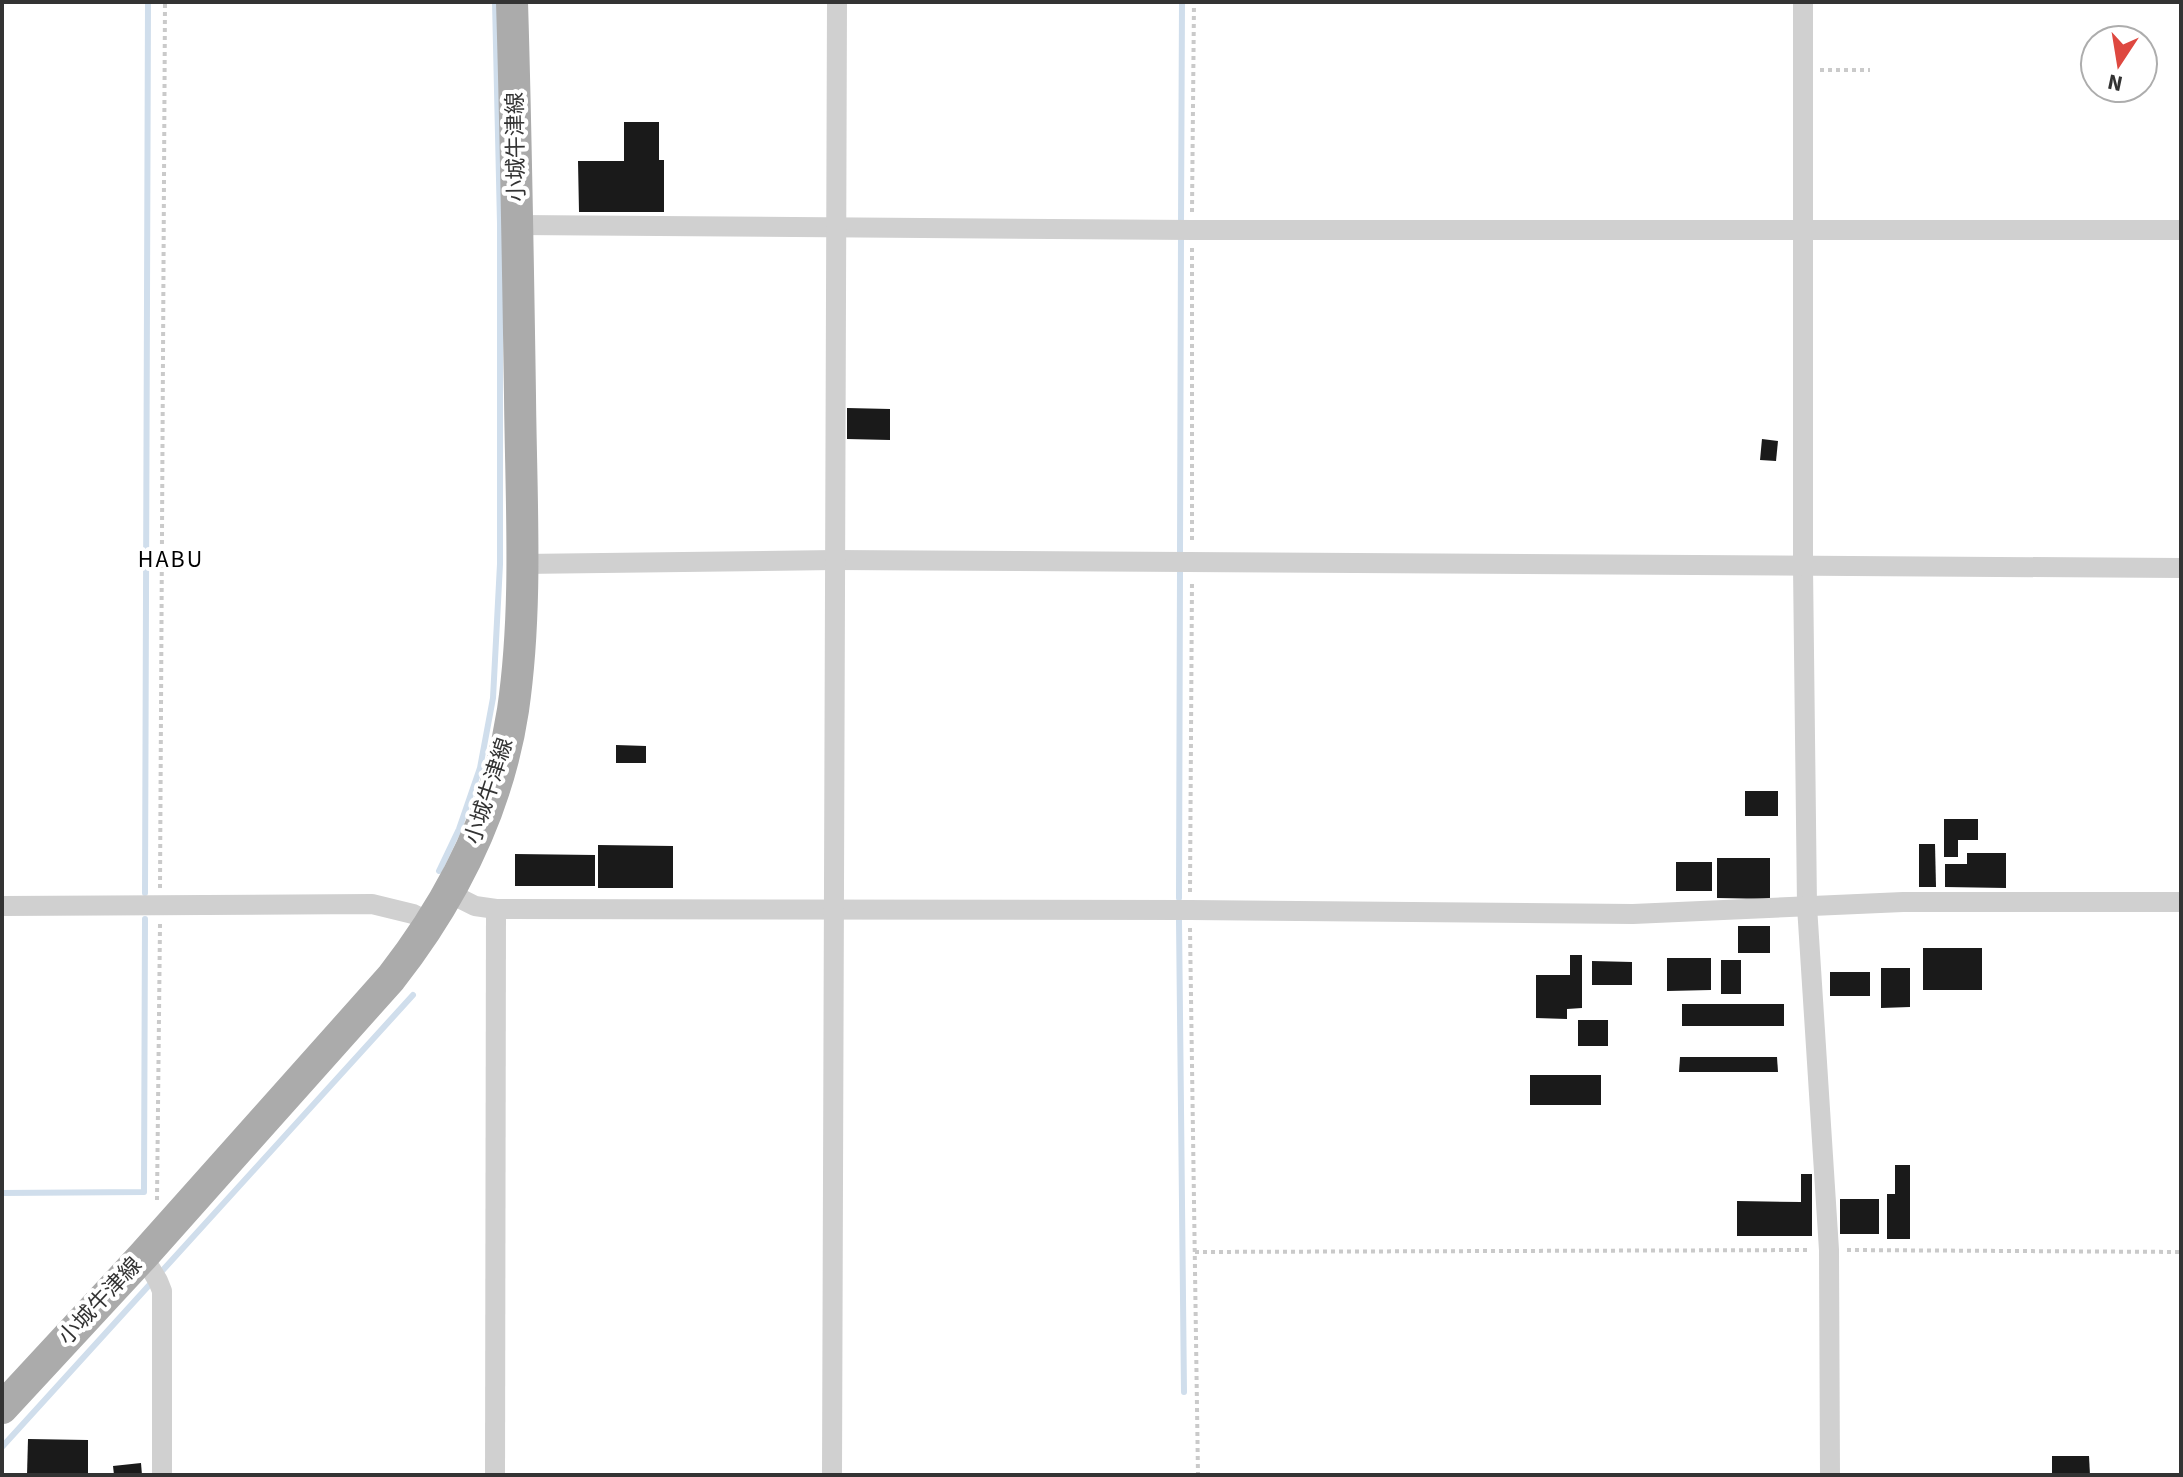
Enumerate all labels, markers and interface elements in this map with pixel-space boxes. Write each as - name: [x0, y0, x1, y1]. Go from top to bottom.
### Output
- north arrow: [2079, 24, 2159, 104]
- text: N: [2105, 65, 2126, 100]
- street label: 小城牛津線: [499, 92, 533, 202]
- district label: HABU: [138, 542, 204, 577]
- street label: 小城牛津線: [457, 734, 521, 848]
- street label: 小城牛津線: [51, 1250, 149, 1352]

